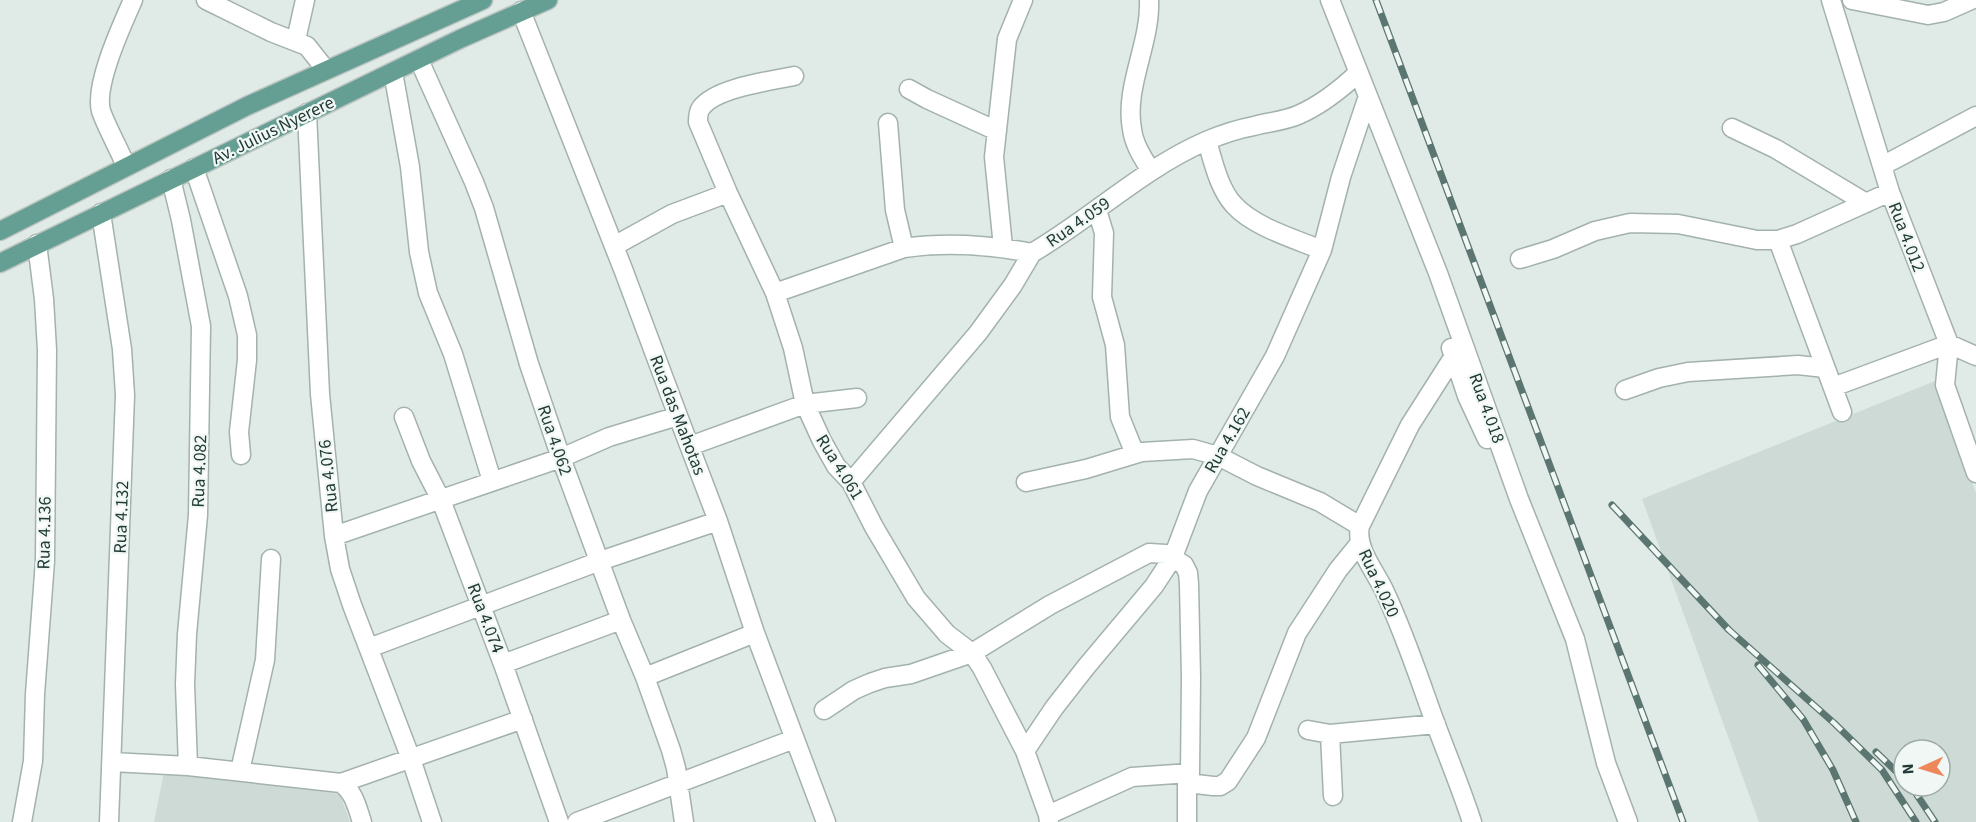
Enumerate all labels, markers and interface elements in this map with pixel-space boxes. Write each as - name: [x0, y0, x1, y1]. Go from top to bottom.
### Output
- street label: Av. Julius Nyerere: [208, 90, 338, 171]
- street label: Rua 4.059: [1041, 191, 1115, 254]
- street label: Rua 4.012: [1882, 199, 1931, 276]
- street label: Rua das Mahotas: [643, 352, 712, 479]
- street label: Rua 4.018: [1462, 370, 1511, 447]
- street label: Rua 4.062: [531, 402, 578, 479]
- street label: Rua 4.162: [1198, 402, 1257, 478]
- street label: Rua 4.061: [810, 430, 870, 505]
- street label: Rua 4.082: [186, 434, 213, 508]
- street label: Rua 4.076: [312, 438, 345, 514]
- street label: Rua 4.132: [108, 480, 135, 554]
- street label: Rua 4.136: [31, 496, 58, 570]
- street label: Rua 4.020: [1352, 545, 1405, 622]
- street label: Rua 4.074: [461, 580, 510, 657]
- north arrow: [1892, 738, 1952, 798]
- text: N: [1897, 763, 1919, 775]

